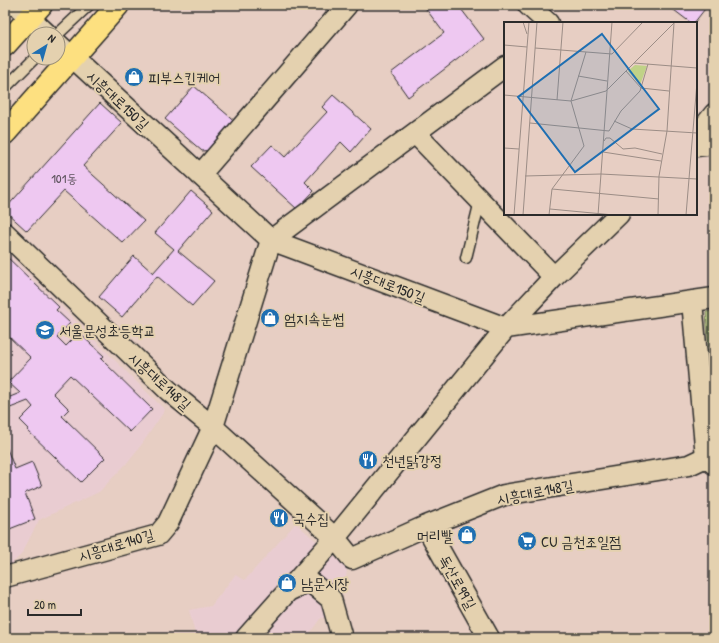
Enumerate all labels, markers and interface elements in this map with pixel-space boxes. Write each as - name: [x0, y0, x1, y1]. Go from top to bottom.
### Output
- inset map: [504, 22, 697, 215]
- north arrow: [26, 26, 66, 66]
- text: N: [45, 31, 59, 45]
- street label: 시흥대로150길: [82, 65, 154, 135]
- shop icon: 피부스킨케어: [123, 66, 145, 88]
- place label: 피부스킨케어: [148, 67, 220, 88]
- house number: 101동: [51, 169, 77, 187]
- street label: 시흥대로150길: [347, 260, 429, 308]
- shop icon: 엄지속눈썹: [259, 307, 281, 329]
- place label: 엄지속눈썹: [284, 308, 344, 329]
- school or university icon: 서울문성초등학교: [34, 319, 56, 341]
- place label: 서울문성초등학교: [59, 320, 156, 341]
- street label: 시흥대로148길: [124, 347, 196, 415]
- restaurant icon: 천년닭강정: [357, 449, 379, 471]
- place label: 천년닭강정: [382, 450, 442, 471]
- street label: 시흥대로148길: [495, 474, 575, 510]
- restaurant icon: 국수집: [268, 507, 290, 529]
- place label: 국수집: [293, 508, 329, 529]
- street label: 시흥대로140길: [76, 524, 156, 566]
- shop icon: 머리빨: [456, 524, 478, 546]
- place label: 머리빨: [417, 525, 453, 546]
- supermarket icon: CU 금천조일점: [516, 530, 538, 552]
- place label: CU 금천조일점: [541, 531, 621, 552]
- street label: 독산로99길: [434, 551, 482, 613]
- shop icon: 남문시장: [276, 572, 298, 594]
- place label: 남문시장: [301, 573, 349, 594]
- scale bar: [28, 591, 81, 617]
- text: 20 m: [34, 596, 56, 613]

